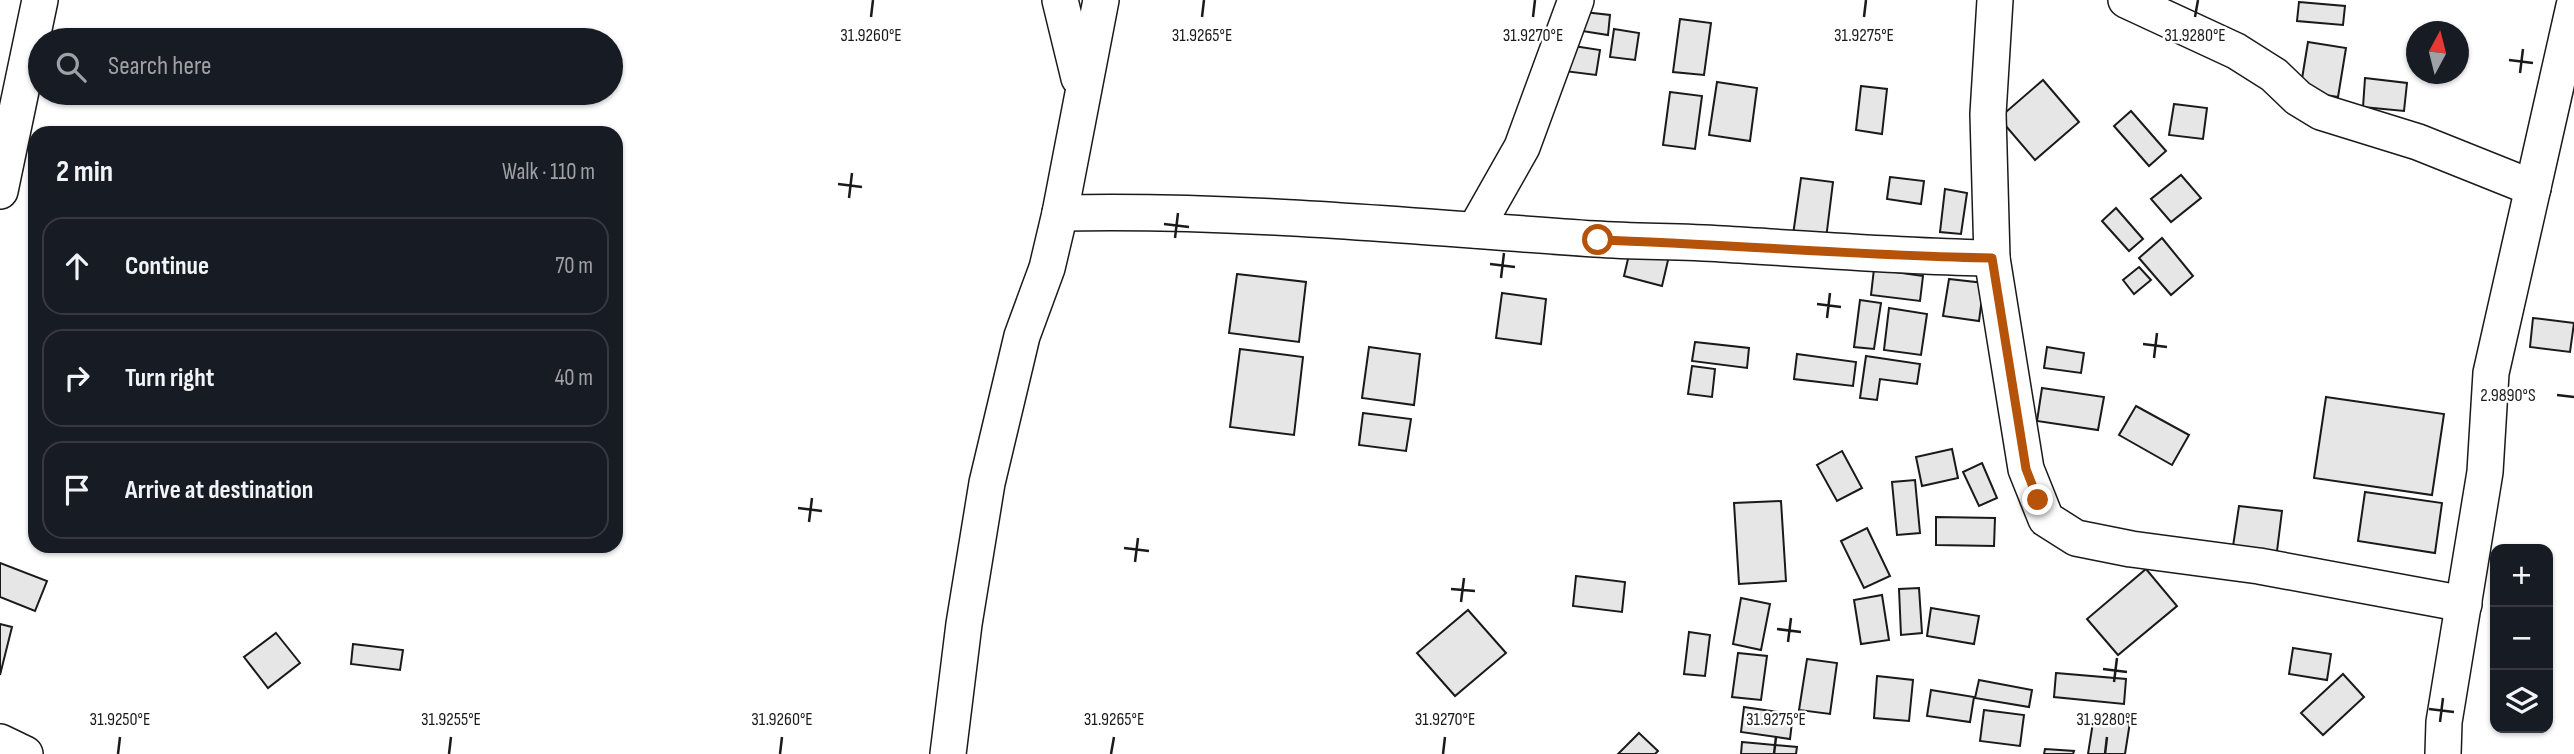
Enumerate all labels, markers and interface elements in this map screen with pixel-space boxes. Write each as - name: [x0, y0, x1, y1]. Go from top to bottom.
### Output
- north arrow: [2406, 21, 2469, 84]
- text: 31.9260°E: [840, 25, 902, 46]
- text: 31.9265°E: [1172, 25, 1232, 46]
- text: 31.9270°E: [1503, 25, 1563, 46]
- text: 31.9275°E: [1834, 25, 1894, 46]
- text: 31.9280°E: [2164, 25, 2226, 46]
- search box: [28, 28, 623, 105]
- icon: search: [52, 48, 90, 86]
- text: Search here: [108, 51, 211, 82]
- text: 2 min: [56, 154, 113, 190]
- text: Walk · 110 m: [502, 158, 595, 186]
- route start: [1582, 224, 1613, 255]
- icon: ahead: [58, 247, 96, 285]
- text: Continue: [125, 251, 209, 282]
- text: 70 m: [555, 252, 593, 280]
- icon: right: [58, 359, 96, 397]
- text: Turn right: [125, 363, 214, 394]
- text: 40 m: [555, 364, 593, 392]
- text: 2.9890°S: [2480, 385, 2536, 406]
- icon: arrive: [58, 471, 96, 509]
- text: Arrive at destination: [125, 475, 313, 506]
- route end: [2022, 484, 2053, 515]
- map controls: [2490, 544, 2553, 733]
- button: +: [2490, 544, 2553, 607]
- button: −: [2490, 607, 2553, 670]
- button: layers: [2490, 670, 2553, 733]
- text: 31.9250°E: [90, 709, 150, 730]
- text: 31.9255°E: [421, 709, 481, 730]
- text: 31.9260°E: [751, 709, 813, 730]
- text: 31.9265°E: [1084, 709, 1144, 730]
- text: 31.9270°E: [1415, 709, 1475, 730]
- text: 31.9275°E: [1746, 709, 1806, 730]
- text: 31.9280°E: [2076, 709, 2138, 730]

